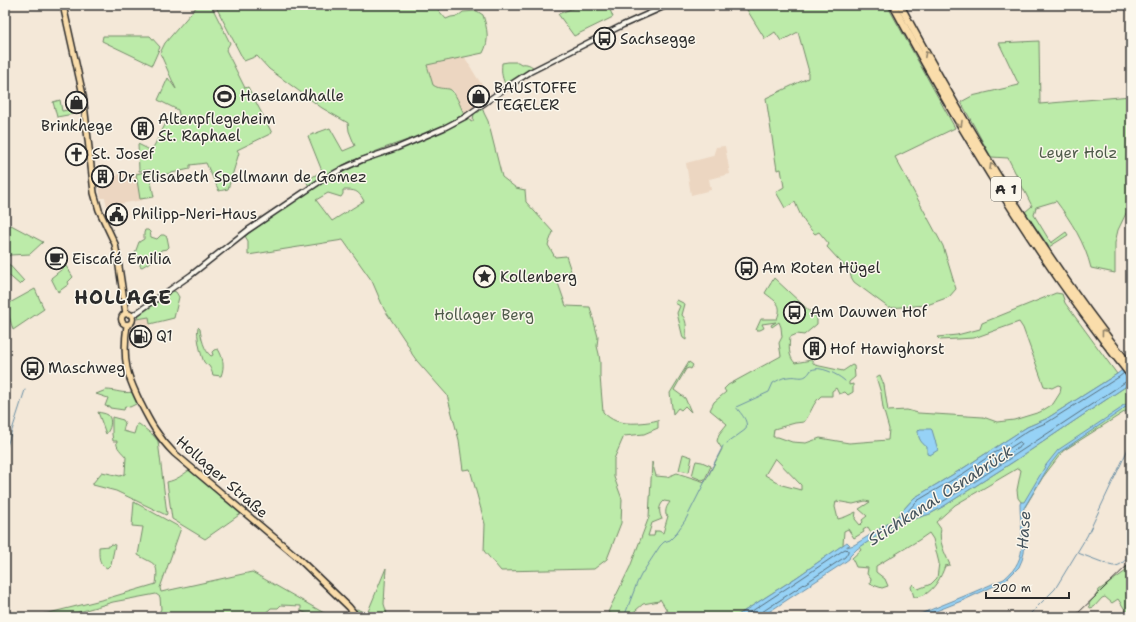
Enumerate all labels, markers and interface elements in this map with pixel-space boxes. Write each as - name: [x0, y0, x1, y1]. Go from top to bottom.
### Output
- bus stop icon: Sachsegge: [591, 26, 617, 52]
- place label: Sachsegge: [620, 29, 696, 49]
- one-way arrow: [924, 51, 931, 58]
- place label: BAUSTOFFE TEGELER: [494, 78, 577, 115]
- sports icon: Haselandhalle: [211, 83, 237, 109]
- shop icon: BAUSTOFFE TEGELER: [465, 84, 491, 110]
- place label: Haselandhalle: [240, 86, 344, 106]
- shop icon: Brinkhege: [64, 90, 90, 116]
- place label: Altenpflegeheim St. Raphael: [158, 109, 275, 146]
- building icon: Altenpflegeheim St. Raphael: [130, 115, 156, 141]
- place label: Brinkhege: [41, 116, 113, 136]
- one-way arrow: [956, 120, 963, 127]
- church icon: St. Josef: [63, 141, 89, 167]
- park label: Leyer Holz: [1039, 143, 1117, 163]
- place label: St. Josef: [92, 144, 155, 164]
- one-way arrow: [990, 163, 997, 170]
- building icon: Dr. Elisabeth Spellmann de Gomez: [89, 164, 115, 190]
- place label: Dr. Elisabeth Spellmann de Gomez: [118, 167, 367, 187]
- road number: A 1: [991, 177, 1021, 201]
- public building icon: Philipp-Neri-Haus: [104, 201, 130, 227]
- place label: Philipp-Neri-Haus: [132, 204, 257, 224]
- cafe icon: Eiscafé Emilia: [44, 246, 70, 272]
- place label: Eiscafé Emilia: [72, 249, 172, 269]
- bus stop icon: Am Roten Hügel: [733, 255, 759, 281]
- place label: Am Roten Hügel: [762, 258, 881, 278]
- place icon: Kollenberg: [472, 264, 498, 290]
- place label: Kollenberg: [500, 267, 577, 287]
- district label: HOLLAGE: [74, 285, 172, 310]
- bus stop icon: Am Dauwen Hof: [782, 299, 808, 325]
- place label: Am Dauwen Hof: [810, 302, 928, 322]
- park label: Hollager Berg: [434, 305, 534, 325]
- fuel station icon: Q1: [127, 323, 153, 349]
- place label: Q1: [156, 326, 173, 346]
- one-way arrow: [1102, 329, 1109, 336]
- building icon: Hof Hawighorst: [802, 336, 828, 362]
- place label: Hof Hawighorst: [830, 339, 945, 359]
- bus stop icon: Maschweg: [20, 355, 46, 381]
- place label: Maschweg: [48, 358, 126, 378]
- street label: Hollager Straße: [172, 431, 272, 523]
- water label: Stichkanal Osnabrück: [864, 441, 1017, 550]
- water label: Hase: [1012, 510, 1035, 550]
- scale bar: [986, 574, 1069, 600]
- text: 200 m: [992, 580, 1031, 596]

